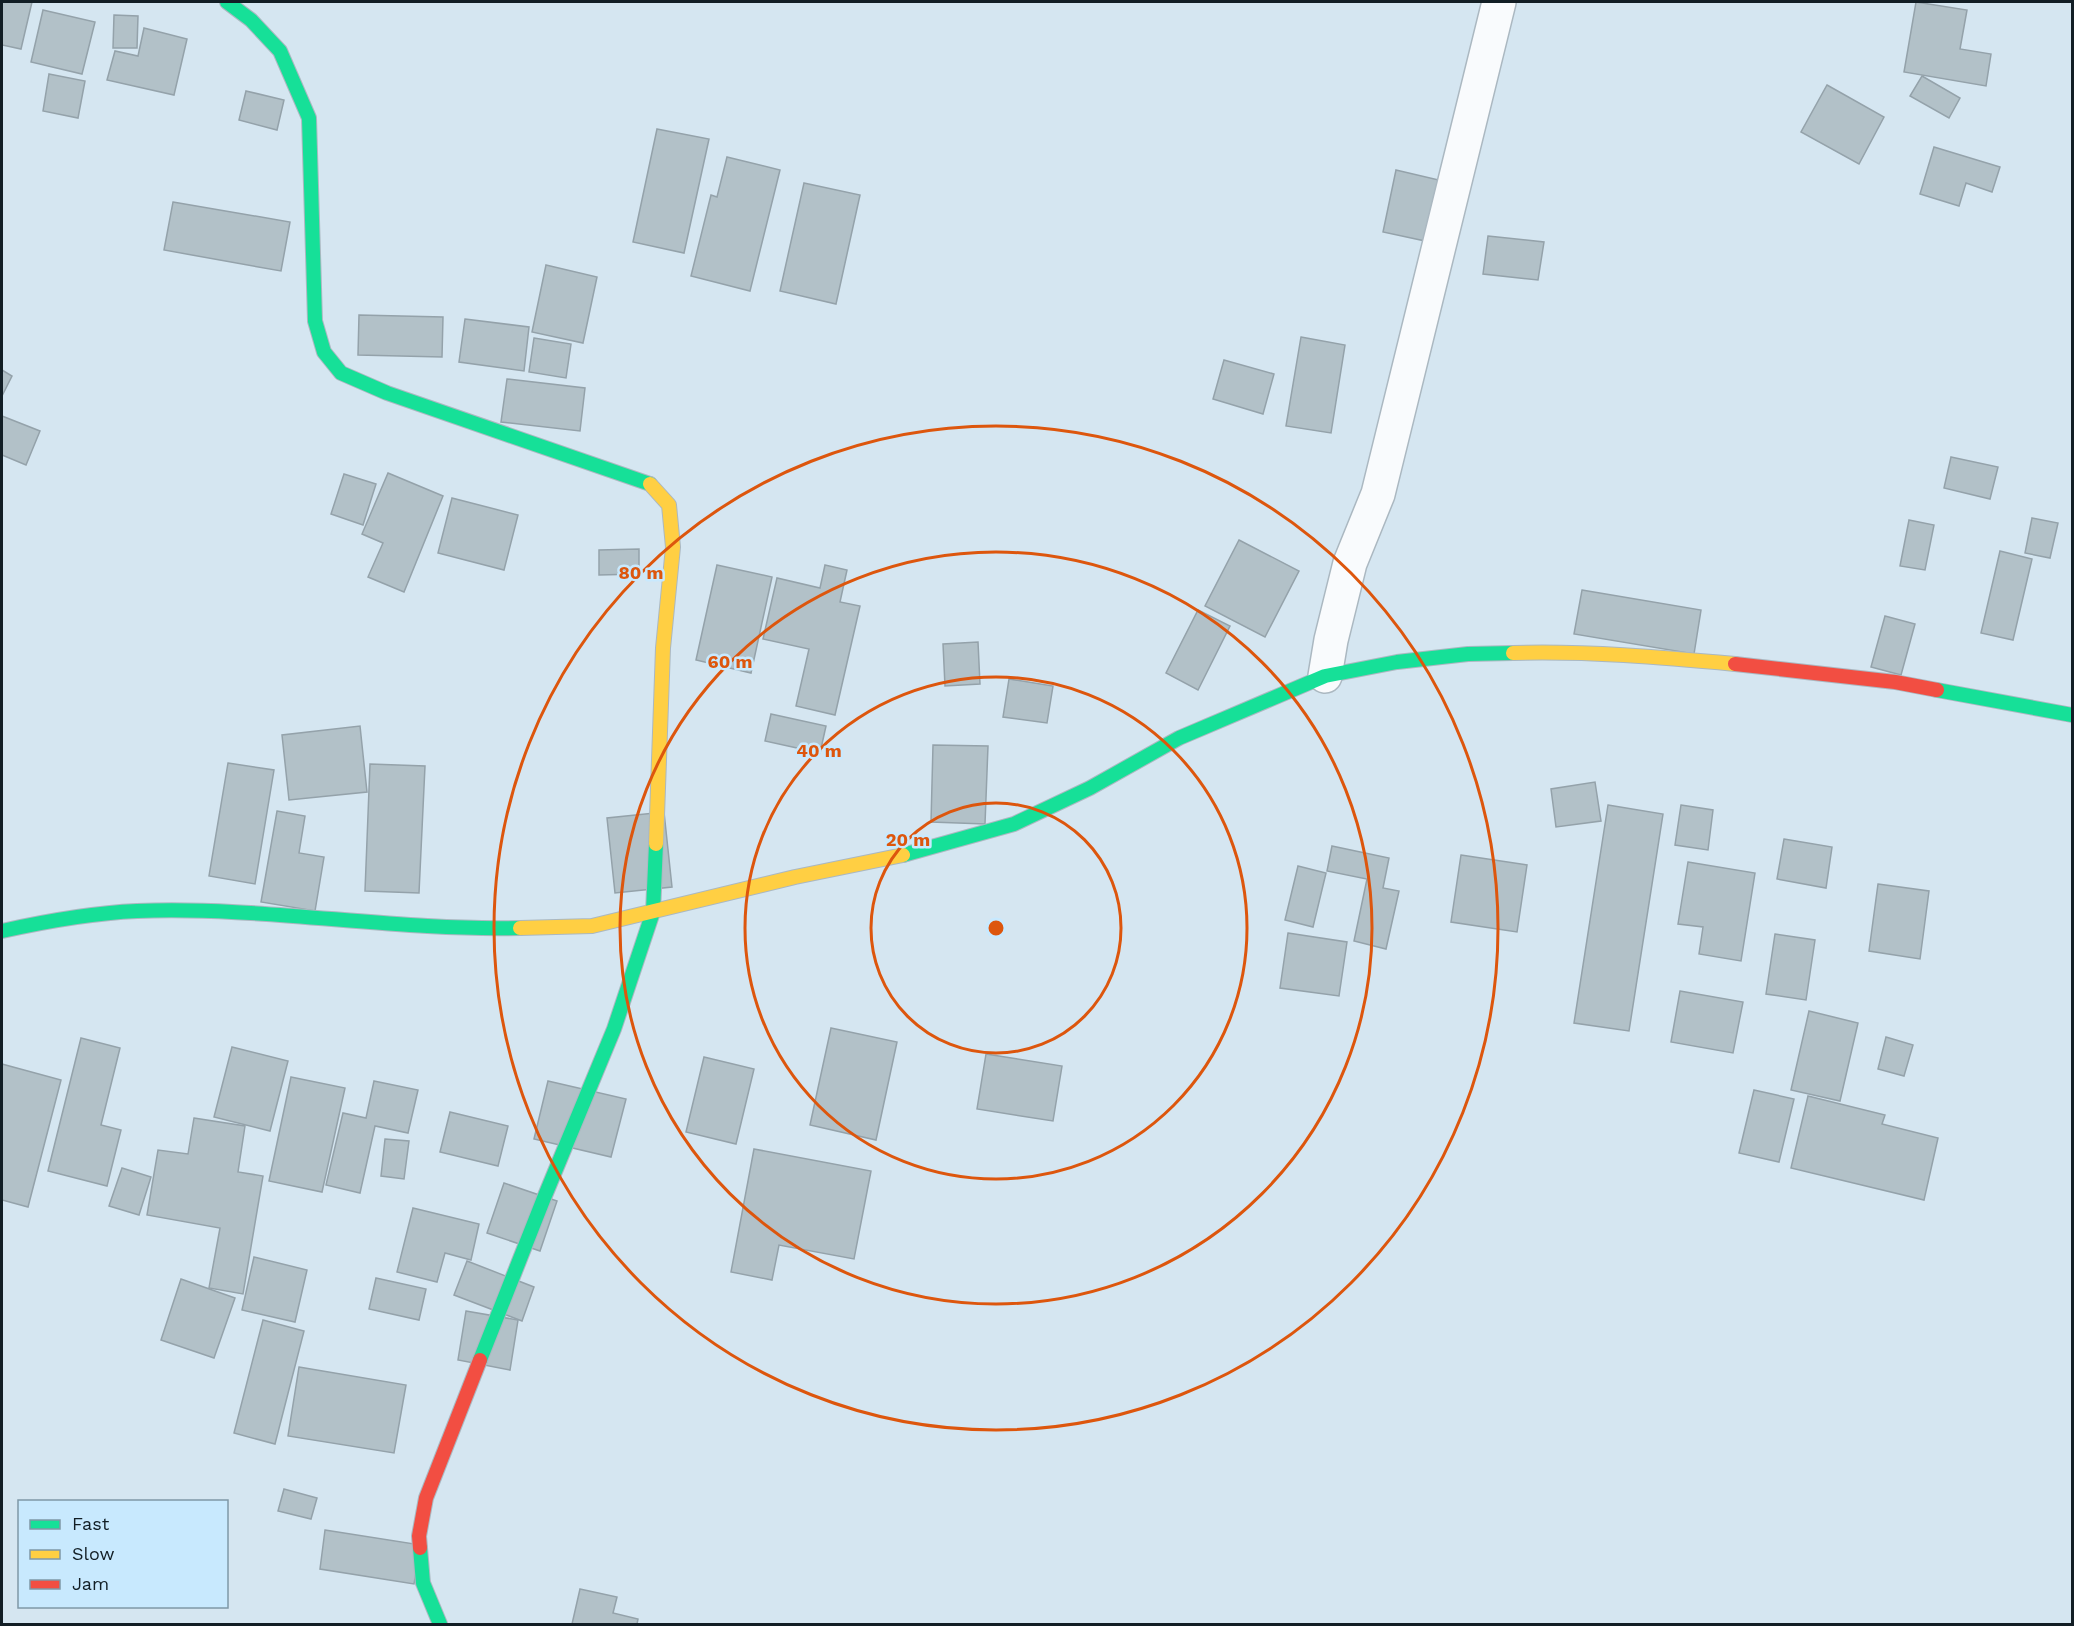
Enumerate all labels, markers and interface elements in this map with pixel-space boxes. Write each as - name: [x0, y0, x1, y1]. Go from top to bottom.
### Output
- text: 80 m: [619, 562, 663, 583]
- text: 60 m: [708, 651, 752, 672]
- text: 40 m: [796, 740, 842, 761]
- text: 20 m: [886, 829, 930, 850]
- centre of rings: [986, 918, 1006, 938]
- legend: [18, 1500, 228, 1608]
- text: Fast: [72, 1513, 110, 1534]
- text: Slow: [72, 1543, 115, 1564]
- text: Jam: [72, 1573, 109, 1594]

